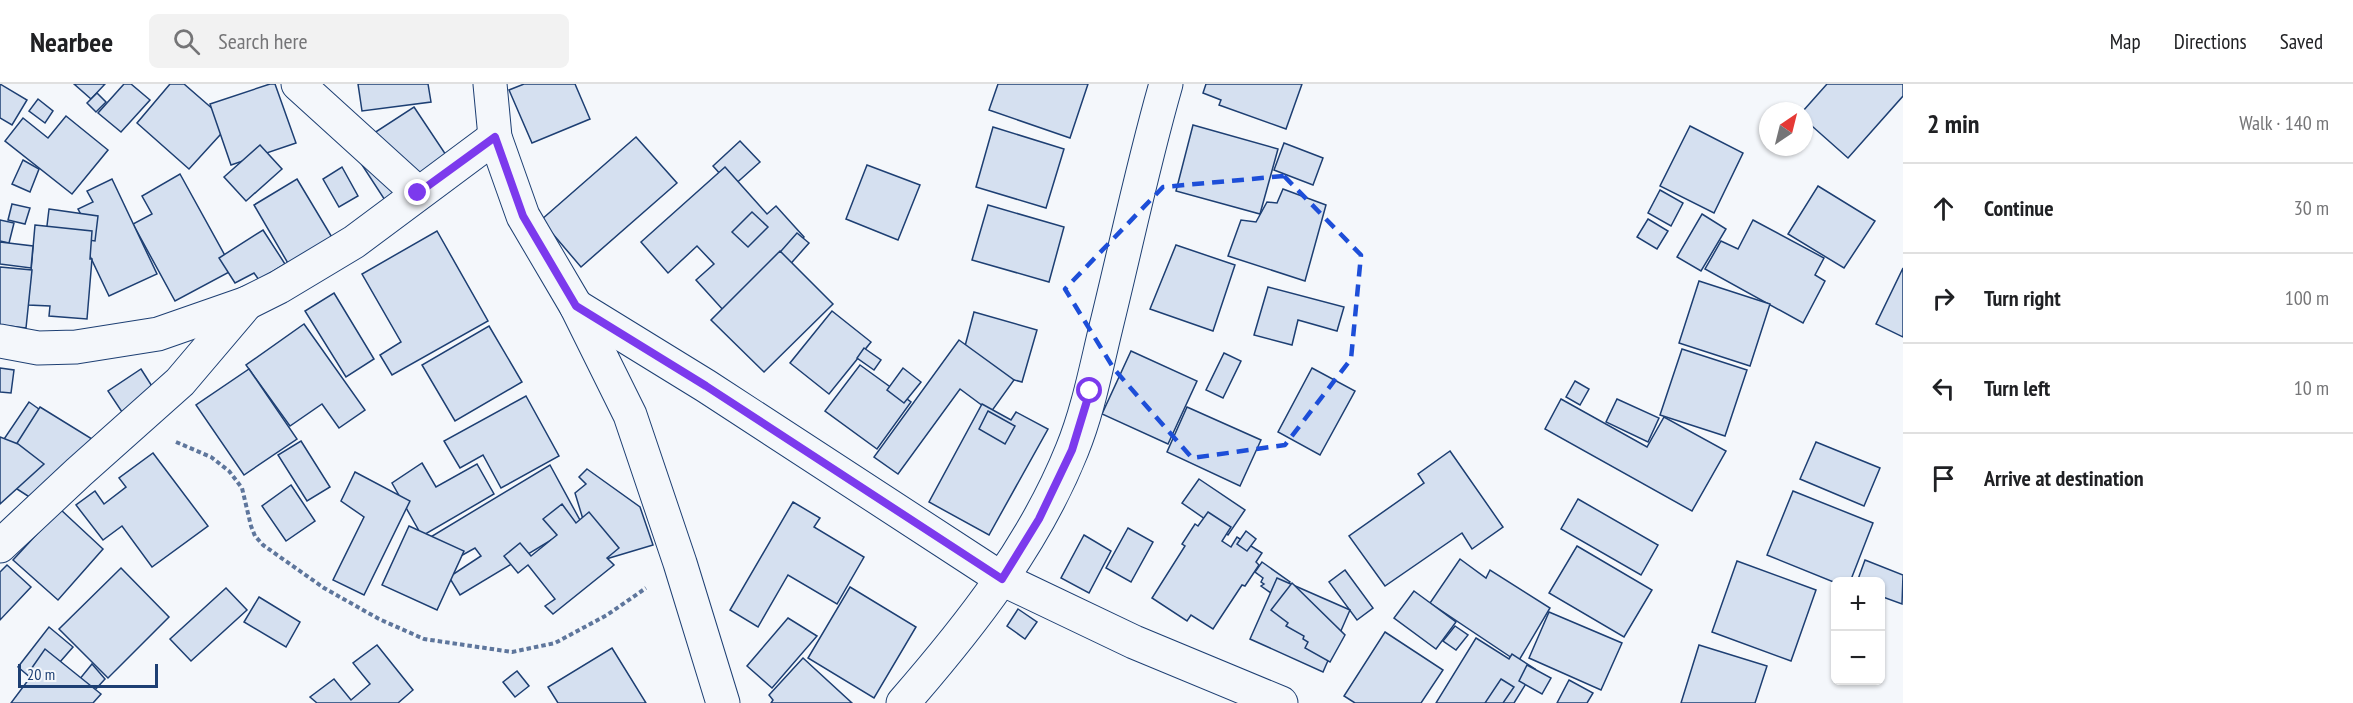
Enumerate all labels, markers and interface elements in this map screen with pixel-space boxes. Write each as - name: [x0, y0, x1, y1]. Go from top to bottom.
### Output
- search box: [149, 14, 569, 68]
- text: Nearbee: [30, 23, 113, 60]
- icon: search: [170, 25, 203, 58]
- text: Search here: [218, 27, 308, 55]
- text: Map: [2110, 28, 2141, 55]
- text: Directions: [2174, 28, 2247, 55]
- text: Saved: [2280, 28, 2323, 55]
- north arrow: [1759, 102, 1813, 156]
- text: 2 min: [1927, 107, 1980, 140]
- text: Walk · 140 m: [2239, 110, 2329, 136]
- route end: [404, 179, 430, 205]
- icon: ahead: [1927, 192, 1960, 225]
- text: Continue: [1984, 194, 2054, 222]
- text: 30 m: [2294, 195, 2329, 221]
- icon: right: [1927, 282, 1960, 315]
- text: Turn right: [1984, 284, 2061, 312]
- text: 100 m: [2285, 285, 2329, 311]
- icon: left: [1927, 372, 1960, 405]
- text: Turn left: [1984, 374, 2050, 402]
- text: 10 m: [2294, 375, 2329, 401]
- route start: [1076, 377, 1102, 403]
- icon: arrive: [1927, 462, 1960, 495]
- text: Arrive at destination: [1984, 464, 2144, 492]
- map controls: [1831, 577, 1885, 685]
- button: +: [1831, 577, 1885, 631]
- button: −: [1831, 631, 1885, 685]
- scale bar: [18, 661, 158, 688]
- text: 20 m: [27, 664, 55, 684]

